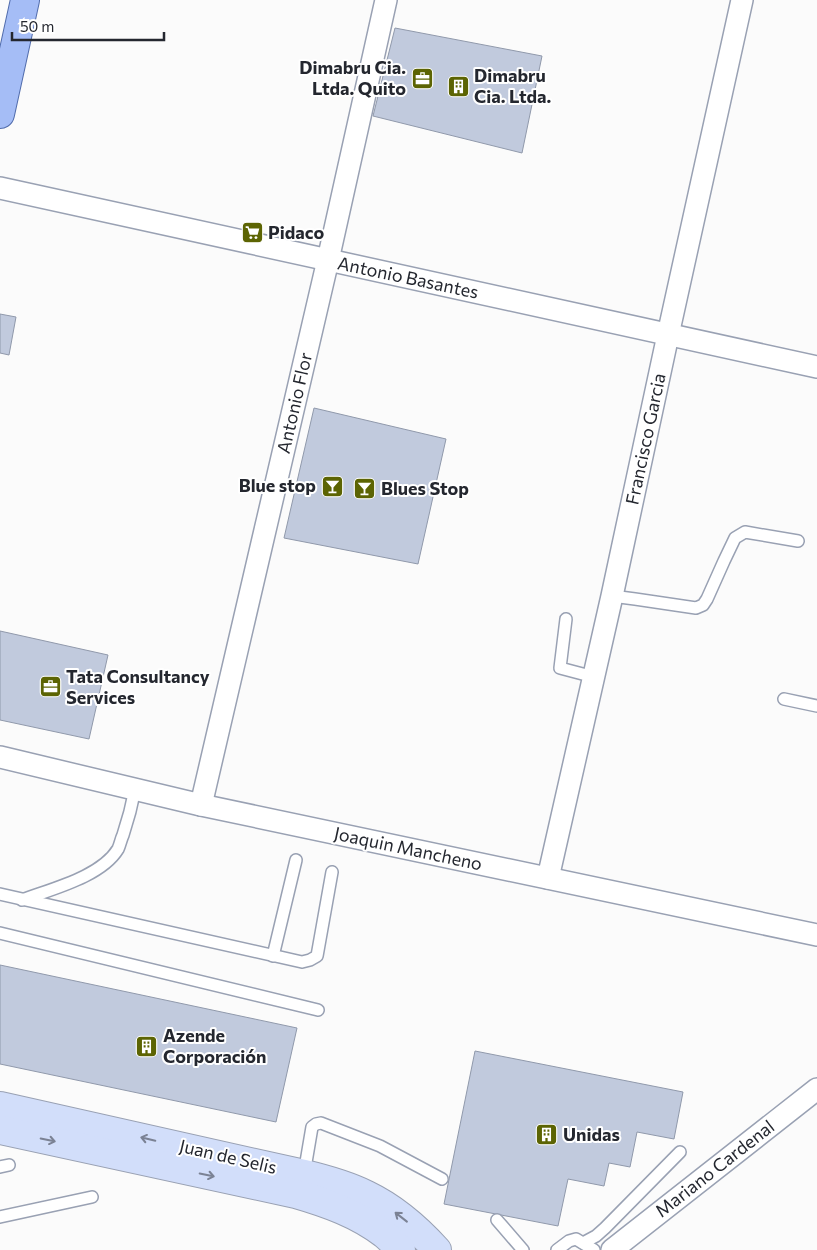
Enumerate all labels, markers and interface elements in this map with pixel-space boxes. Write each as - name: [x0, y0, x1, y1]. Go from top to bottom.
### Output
- scale bar: [12, 10, 165, 42]
- text: 50 m: [20, 17, 54, 35]
- place label: Dimabru Cia. Ltda. Quito: [299, 56, 406, 99]
- place label: Dimabru Cia. Ltda.: [474, 64, 552, 107]
- office icon: Dimabru Cia. Ltda. Quito: [410, 66, 434, 90]
- building icon: Dimabru Cia. Ltda.: [446, 74, 470, 98]
- supermarket icon: Pidaco: [240, 221, 264, 245]
- place label: Pidaco: [268, 221, 324, 243]
- street label: Antonio Basantes: [336, 251, 481, 303]
- street label: Antonio Flor: [272, 350, 316, 455]
- street label: Francisco Garcia: [620, 371, 670, 507]
- place label: Blue stop: [239, 474, 316, 496]
- bar icon: Blue stop: [320, 474, 344, 498]
- bar icon: Blues Stop: [353, 477, 377, 501]
- place label: Blues Stop: [381, 477, 469, 499]
- place label: Tata Consultancy Services: [66, 665, 210, 708]
- office icon: Tata Consultancy Services: [38, 675, 62, 699]
- street label: Joaquin Mancheno: [332, 822, 484, 874]
- place label: Azende Corporación: [163, 1024, 267, 1067]
- building icon: Azende Corporación: [135, 1034, 159, 1058]
- street label: Mariano Cardenal: [650, 1115, 778, 1222]
- building icon: Unidas: [535, 1123, 559, 1147]
- place label: Unidas: [563, 1123, 620, 1145]
- one-way arrow: [140, 1134, 156, 1143]
- street label: Juan de Selis: [177, 1134, 279, 1178]
- one-way arrow: [39, 1136, 55, 1146]
- one-way arrow: [198, 1170, 214, 1180]
- one-way arrow: [395, 1211, 408, 1222]

